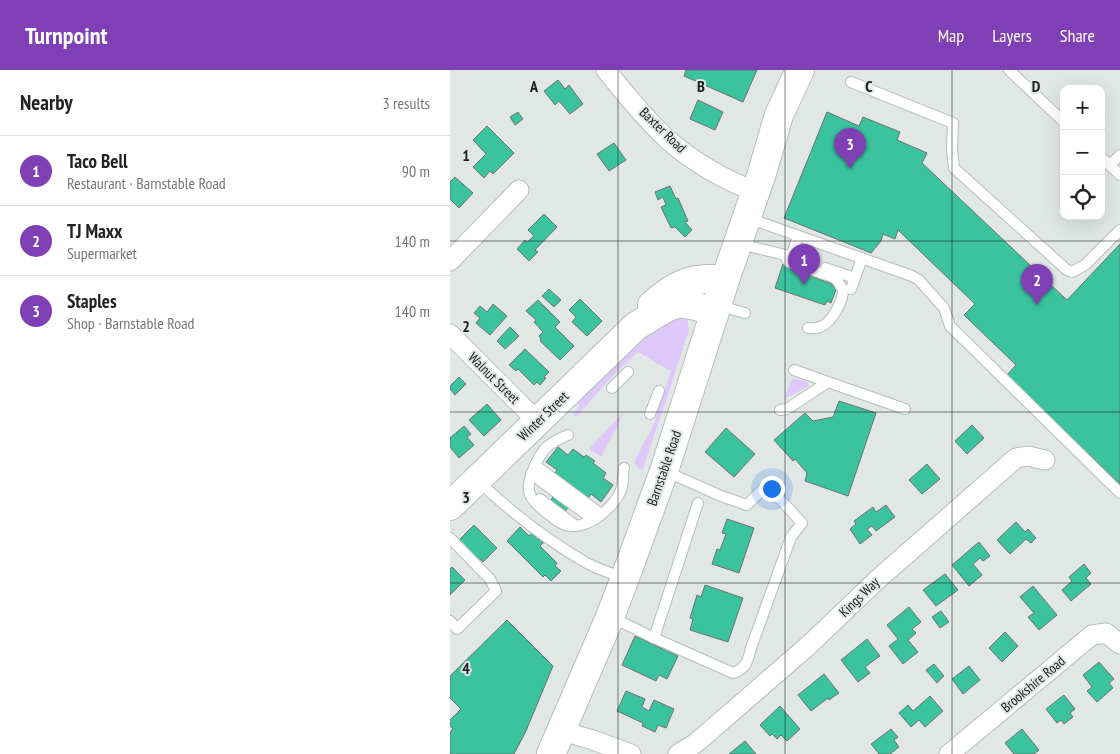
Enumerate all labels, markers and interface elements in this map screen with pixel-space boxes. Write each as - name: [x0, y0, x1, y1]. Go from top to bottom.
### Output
- text: Turnpoint: [25, 20, 107, 51]
- text: Map: [938, 24, 964, 47]
- text: Layers: [992, 24, 1032, 47]
- text: Share: [1060, 24, 1095, 47]
- text: A: [529, 76, 539, 96]
- text: B: [697, 76, 705, 96]
- text: C: [865, 76, 873, 96]
- text: D: [1032, 76, 1041, 96]
- map controls: [1060, 85, 1105, 220]
- button: +: [1060, 85, 1105, 130]
- text: Nearby: [20, 89, 73, 116]
- text: 3 results: [383, 93, 430, 113]
- street label: Baxter Road: [636, 103, 690, 157]
- pin: 3: [834, 128, 866, 169]
- button: −: [1060, 130, 1105, 175]
- text: 1: [462, 145, 470, 165]
- text: Taco Bell: [67, 149, 128, 173]
- text: 1: [32, 161, 40, 181]
- text: 90 m: [402, 161, 430, 181]
- text: Restaurant · Barnstable Road: [67, 173, 226, 193]
- button: locate: [1060, 175, 1105, 220]
- text: TJ Maxx: [67, 219, 122, 243]
- text: 2: [32, 231, 40, 251]
- text: 140 m: [395, 231, 430, 251]
- text: Supermarket: [67, 243, 137, 263]
- pin: 1: [788, 244, 820, 285]
- pin: 2: [1021, 264, 1053, 305]
- text: Staples: [67, 289, 117, 313]
- text: 3: [32, 301, 40, 321]
- text: 140 m: [395, 301, 430, 321]
- text: Shop · Barnstable Road: [67, 313, 194, 333]
- text: 2: [462, 316, 470, 336]
- street label: Walnut Street: [464, 348, 524, 408]
- street label: Winter Street: [514, 387, 572, 445]
- street label: Barnstable Road: [643, 428, 685, 508]
- your location: [759, 476, 785, 502]
- text: 3: [462, 487, 470, 507]
- street label: Kings Way: [835, 573, 884, 621]
- street label: Brookshire Road: [997, 652, 1069, 716]
- text: 4: [462, 658, 470, 678]

